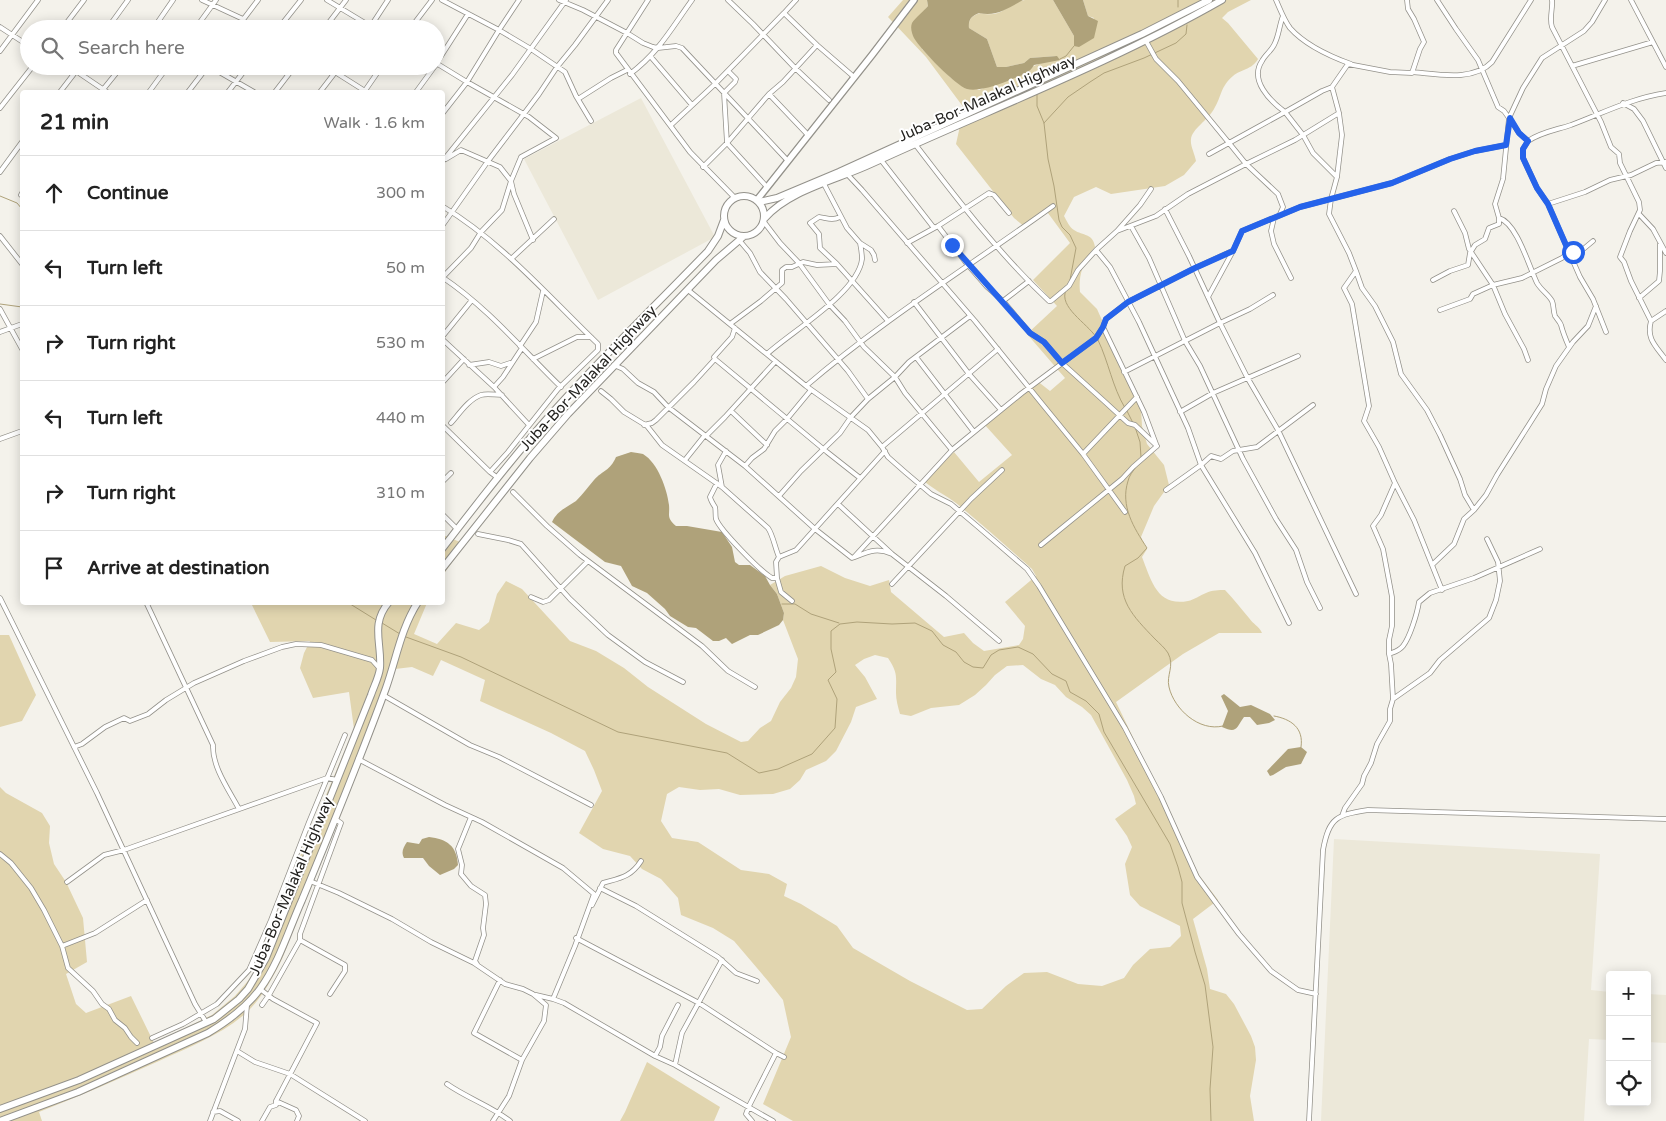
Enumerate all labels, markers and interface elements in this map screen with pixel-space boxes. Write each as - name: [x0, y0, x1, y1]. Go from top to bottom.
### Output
- search box: [20, 20, 445, 75]
- icon: search: [38, 34, 66, 62]
- text: Search here: [78, 37, 185, 59]
- street label: Juba-Bor-Malakal Highway: [896, 51, 1078, 145]
- text: 21 min: [40, 110, 109, 135]
- text: Walk · 1.6 km: [323, 113, 425, 133]
- icon: ahead: [40, 179, 68, 207]
- text: Continue: [87, 182, 169, 204]
- text: 300 m: [376, 183, 425, 203]
- route end: [941, 234, 964, 257]
- route start: [1562, 241, 1585, 264]
- icon: left: [40, 254, 68, 282]
- text: Turn left: [87, 257, 163, 279]
- text: 50 m: [386, 258, 425, 278]
- street label: Juba-Bor-Malakal Highway: [516, 302, 660, 454]
- icon: right: [40, 329, 68, 357]
- text: Turn right: [87, 332, 175, 354]
- text: 530 m: [376, 333, 425, 353]
- icon: left: [40, 404, 68, 432]
- text: Turn left: [87, 407, 163, 429]
- text: 440 m: [376, 408, 425, 428]
- icon: right: [40, 479, 68, 507]
- text: Turn right: [87, 482, 175, 504]
- text: 310 m: [376, 483, 425, 503]
- icon: arrive: [40, 554, 68, 582]
- text: Arrive at destination: [87, 557, 270, 579]
- street label: Juba-Bor-Malakal Highway: [245, 794, 337, 978]
- map controls: [1606, 971, 1651, 1106]
- button: +: [1606, 971, 1651, 1016]
- button: −: [1606, 1016, 1651, 1061]
- button: locate: [1606, 1061, 1651, 1106]

